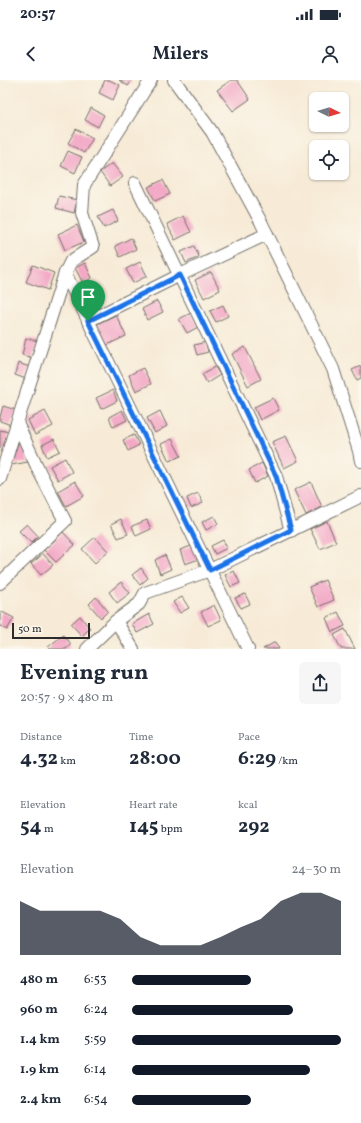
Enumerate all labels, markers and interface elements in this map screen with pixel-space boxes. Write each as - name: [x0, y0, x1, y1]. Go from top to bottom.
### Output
- text: 20:57: [20, 4, 56, 25]
- text: Milers: [153, 42, 208, 67]
- icon: back: [20, 43, 42, 65]
- icon: person: [319, 43, 341, 65]
- north arrow: [309, 92, 349, 132]
- map controls: [309, 92, 349, 180]
- button: locate: [309, 140, 349, 180]
- pin: [71, 280, 105, 321]
- icon: arrive: [77, 286, 99, 308]
- scale bar: [12, 621, 90, 640]
- text: 50 m: [18, 622, 42, 637]
- text: Evening run: [20, 658, 149, 689]
- button: share: [299, 662, 341, 704]
- text: 20:57 · 9 × 480 m: [20, 689, 113, 707]
- text: Distance: [20, 730, 62, 745]
- text: Time: [129, 730, 153, 745]
- text: Pace: [238, 730, 260, 745]
- text: 4.32: [20, 745, 58, 773]
- text: 28:00: [129, 745, 181, 773]
- text: 6:29: [238, 745, 276, 773]
- text: km: [58, 754, 76, 769]
- text: /km: [276, 754, 298, 769]
- text: Elevation: [20, 798, 66, 813]
- text: Heart rate: [129, 798, 178, 813]
- text: kcal: [238, 798, 258, 813]
- text: 54: [20, 813, 42, 841]
- text: 145: [129, 813, 159, 841]
- text: 292: [238, 813, 270, 841]
- text: m: [42, 822, 54, 837]
- text: bpm: [159, 822, 183, 837]
- text: Elevation: [20, 861, 74, 879]
- text: 24–30 m: [291, 861, 341, 879]
- text: 480 m: [20, 971, 58, 989]
- text: 6:53: [84, 971, 107, 989]
- text: 960 m: [20, 1001, 58, 1019]
- text: 6:24: [84, 1001, 108, 1019]
- text: 1.4 km: [20, 1031, 60, 1049]
- text: 5:59: [84, 1031, 106, 1049]
- text: 1.9 km: [20, 1061, 59, 1079]
- text: 6:14: [84, 1061, 106, 1079]
- text: 2.4 km: [20, 1091, 61, 1109]
- text: 6:54: [84, 1091, 108, 1109]

